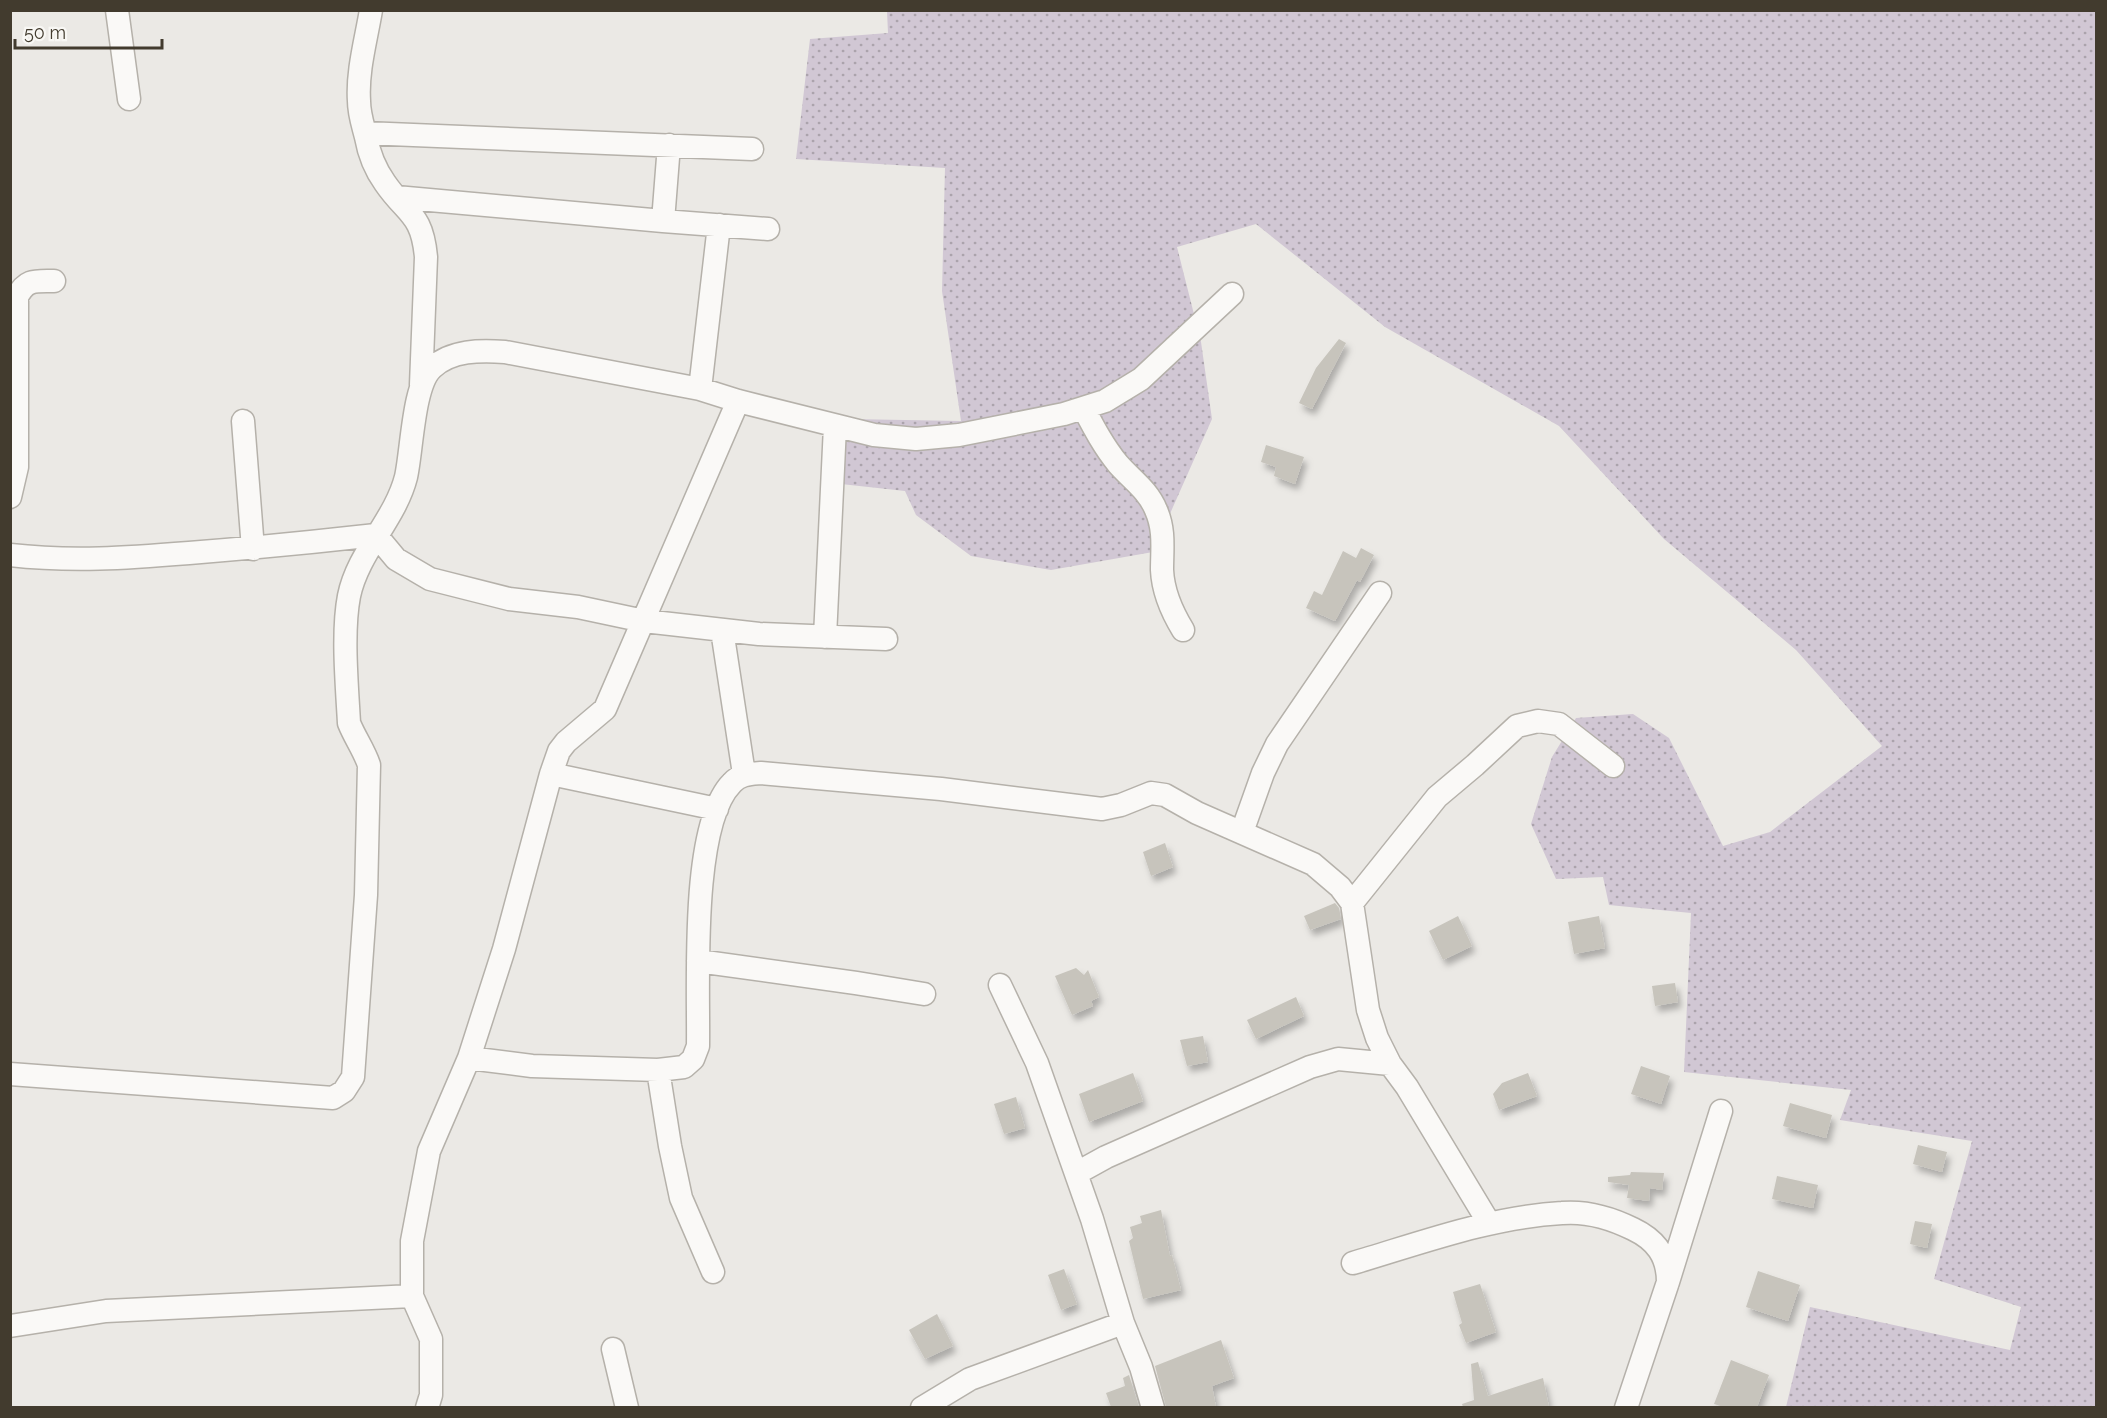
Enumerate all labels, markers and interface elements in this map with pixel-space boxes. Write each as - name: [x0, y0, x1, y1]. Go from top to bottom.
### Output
- scale bar: [15, 12, 162, 50]
- text: 50 m: [24, 22, 66, 43]

